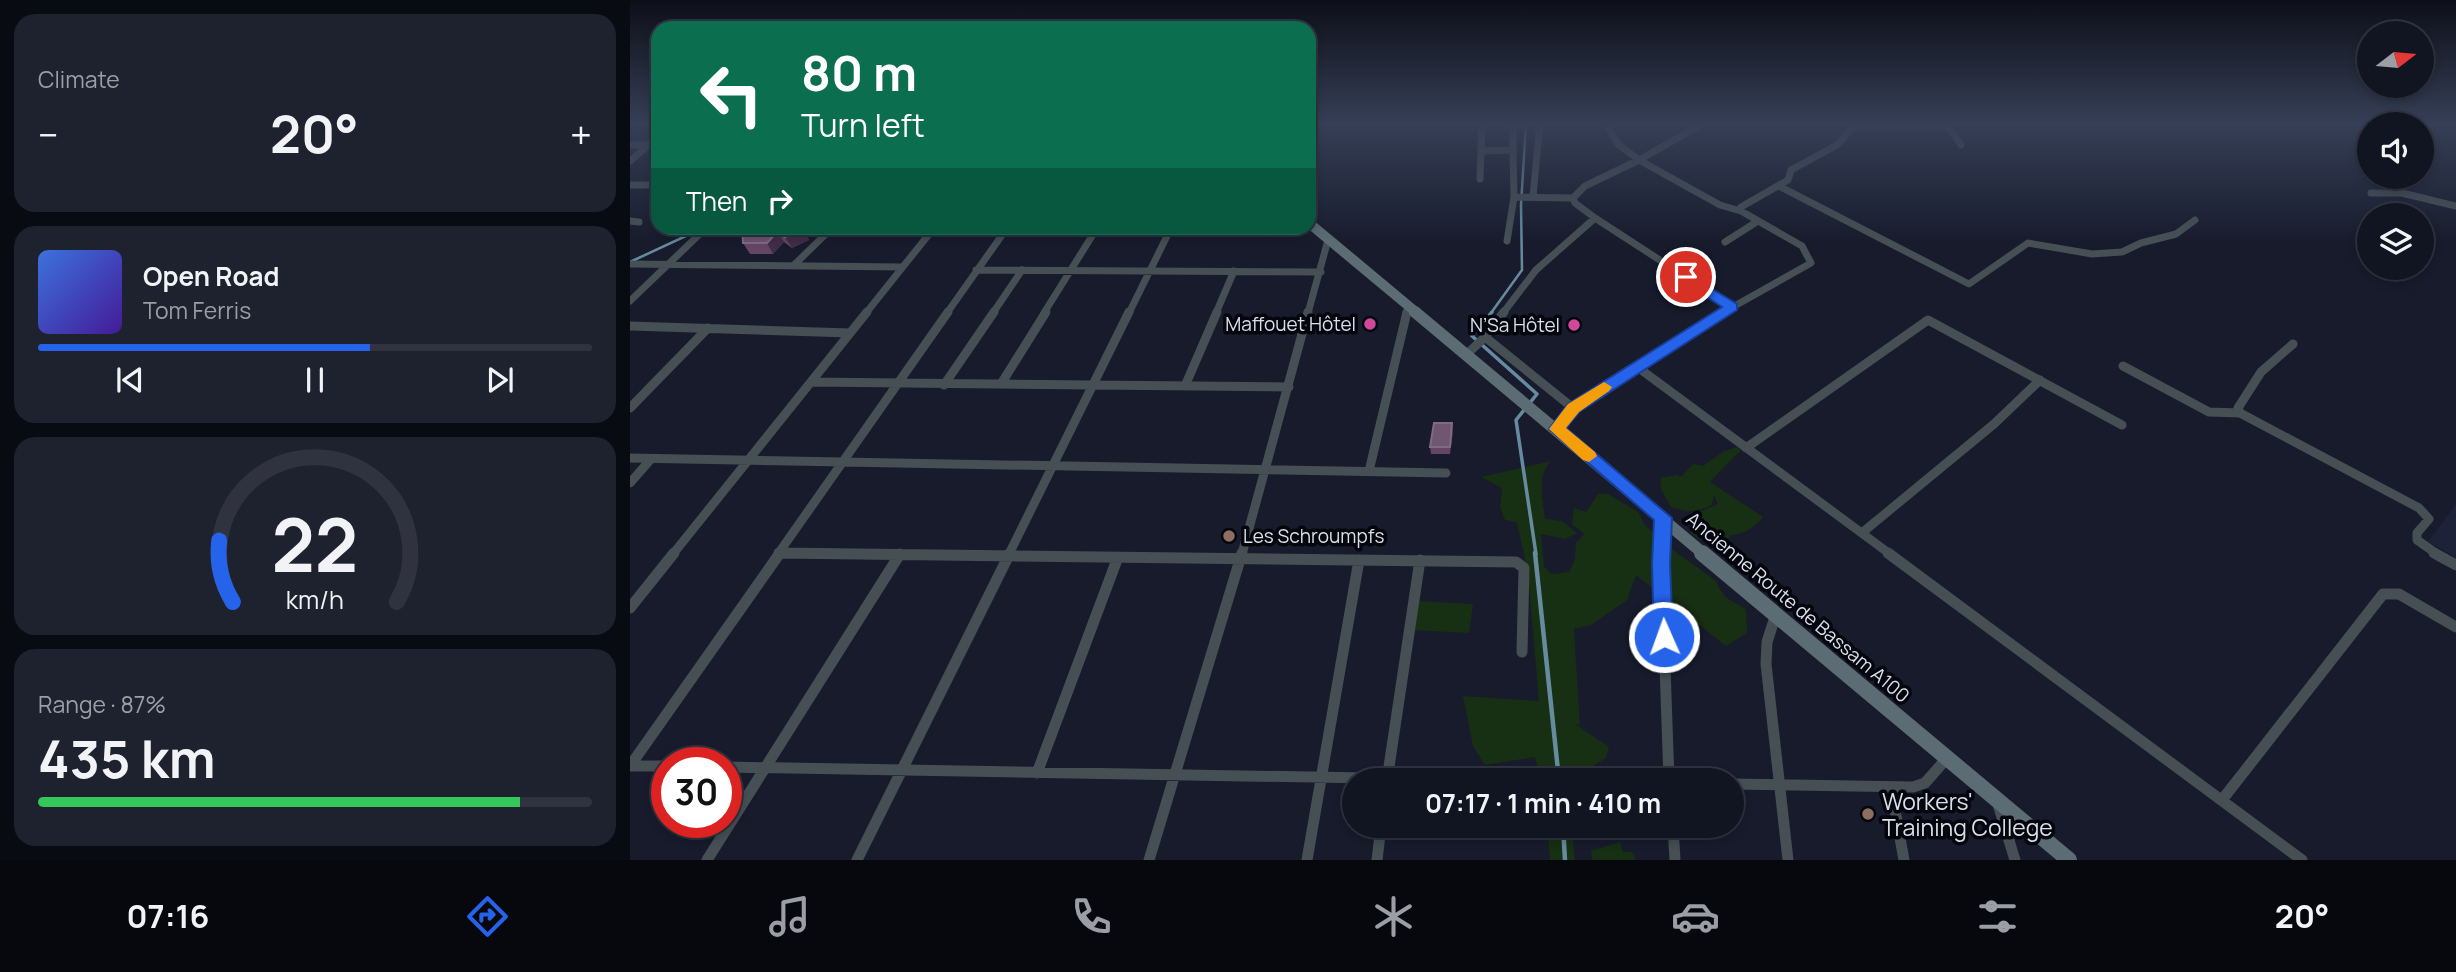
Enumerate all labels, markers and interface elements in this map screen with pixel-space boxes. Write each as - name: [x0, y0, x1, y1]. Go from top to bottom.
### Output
- north arrow: [2357, 21, 2434, 98]
- map controls: [2357, 21, 2434, 280]
- text: 80 m: [801, 39, 917, 106]
- icon: left: [686, 49, 777, 140]
- text: Climate: [38, 63, 120, 95]
- text: 20°: [270, 98, 359, 169]
- text: Turn left: [801, 103, 925, 147]
- text: −: [38, 108, 59, 160]
- text: +: [570, 108, 592, 160]
- button: sound: [2357, 112, 2434, 189]
- icon: right: [761, 182, 799, 220]
- text: Then: [686, 183, 747, 219]
- button: layers: [2357, 203, 2434, 280]
- pin: [1656, 247, 1716, 307]
- text: Open Road: [143, 258, 279, 294]
- icon: arrive: [1667, 258, 1705, 296]
- text: Tom Ferris: [143, 294, 251, 326]
- place label: Maffouet Hôtel: [1225, 311, 1356, 337]
- place label: N’Sa Hôtel: [1470, 312, 1560, 338]
- marker: Maffouet Hôtel: [1362, 316, 1378, 332]
- marker: N’Sa Hôtel: [1566, 317, 1582, 333]
- icon: previous: [111, 361, 149, 399]
- icon: pause: [296, 361, 334, 399]
- icon: next: [481, 361, 519, 399]
- text: 22: [272, 494, 358, 594]
- street label: Ancienne Route de Bassam A100: [1681, 506, 1915, 708]
- place label: Les Schroumpfs: [1243, 523, 1384, 549]
- marker: Les Schroumpfs: [1221, 528, 1237, 544]
- text: km/h: [286, 582, 344, 617]
- position arrow: [1627, 600, 1701, 674]
- text: Range · 87%: [38, 688, 166, 720]
- text: 435 km: [38, 723, 215, 794]
- speed limit sign: 30: [651, 747, 742, 838]
- text: 07:17 · 1 min · 410 m: [1425, 785, 1661, 821]
- place label: Workers' Training College: [1882, 785, 2053, 843]
- marker: Workers' Training College: [1860, 806, 1876, 822]
- icon: directions: [463, 892, 512, 941]
- icon: music: [765, 892, 814, 941]
- icon: phone: [1067, 892, 1116, 941]
- icon: climate: [1369, 892, 1418, 941]
- icon: car: [1671, 892, 1720, 941]
- icon: filters: [1973, 892, 2022, 941]
- text: 07:16: [127, 894, 210, 938]
- text: 20°: [2275, 894, 2329, 938]

